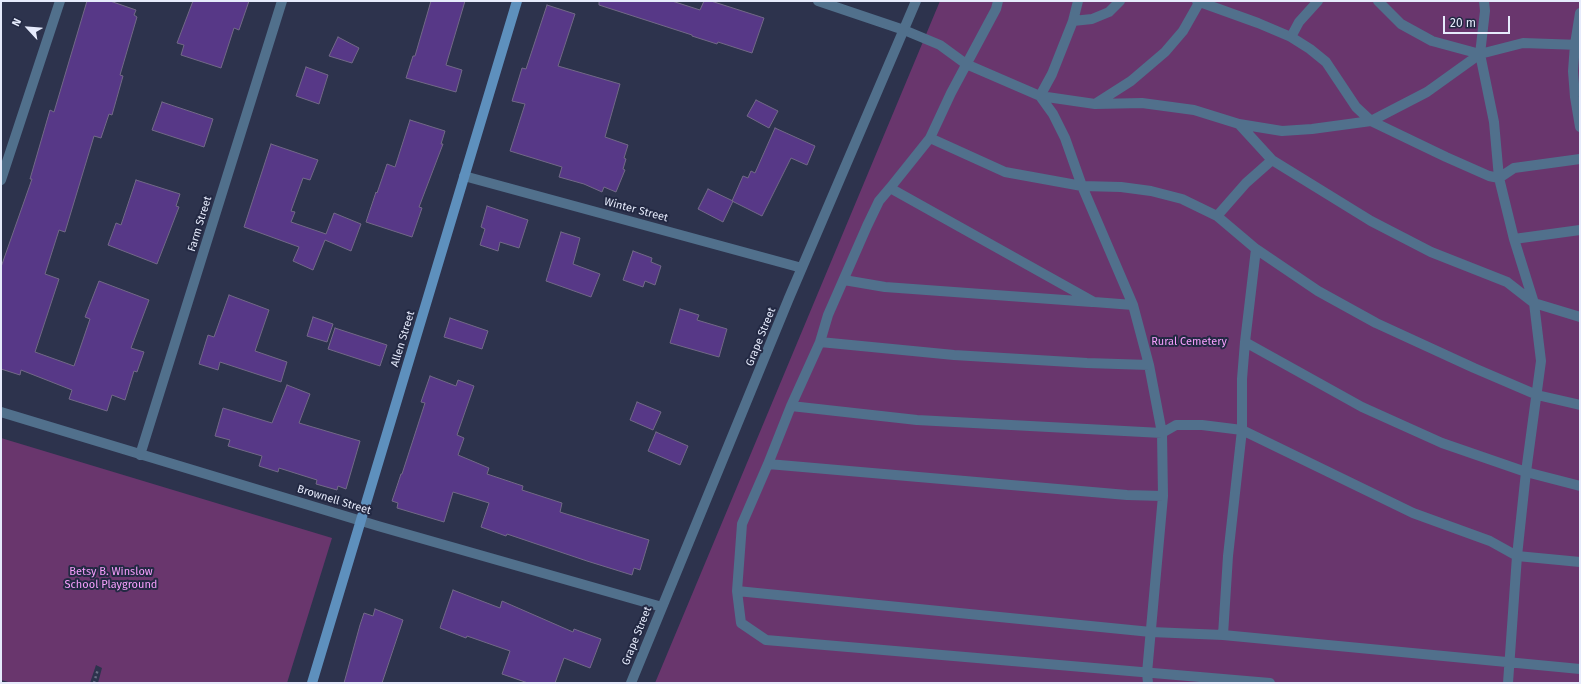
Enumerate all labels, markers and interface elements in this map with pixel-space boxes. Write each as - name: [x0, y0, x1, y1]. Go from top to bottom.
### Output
- north arrow: [8, 8, 48, 48]
- scale bar: [1445, 8, 1512, 34]
- text: N: [9, 16, 24, 29]
- text: 20 m: [1450, 16, 1476, 30]
- street label: Farm Street: [185, 195, 215, 253]
- street label: Winter Street: [603, 195, 669, 225]
- street label: Grape Street: [743, 306, 779, 368]
- street label: Allen Street: [388, 309, 418, 369]
- park label: Rural Cemetery: [1151, 335, 1227, 349]
- street label: Brownell Street: [295, 482, 373, 518]
- park label: Betsy B. Winslow School Playground: [65, 565, 157, 591]
- street label: Grape Street: [619, 605, 655, 667]

